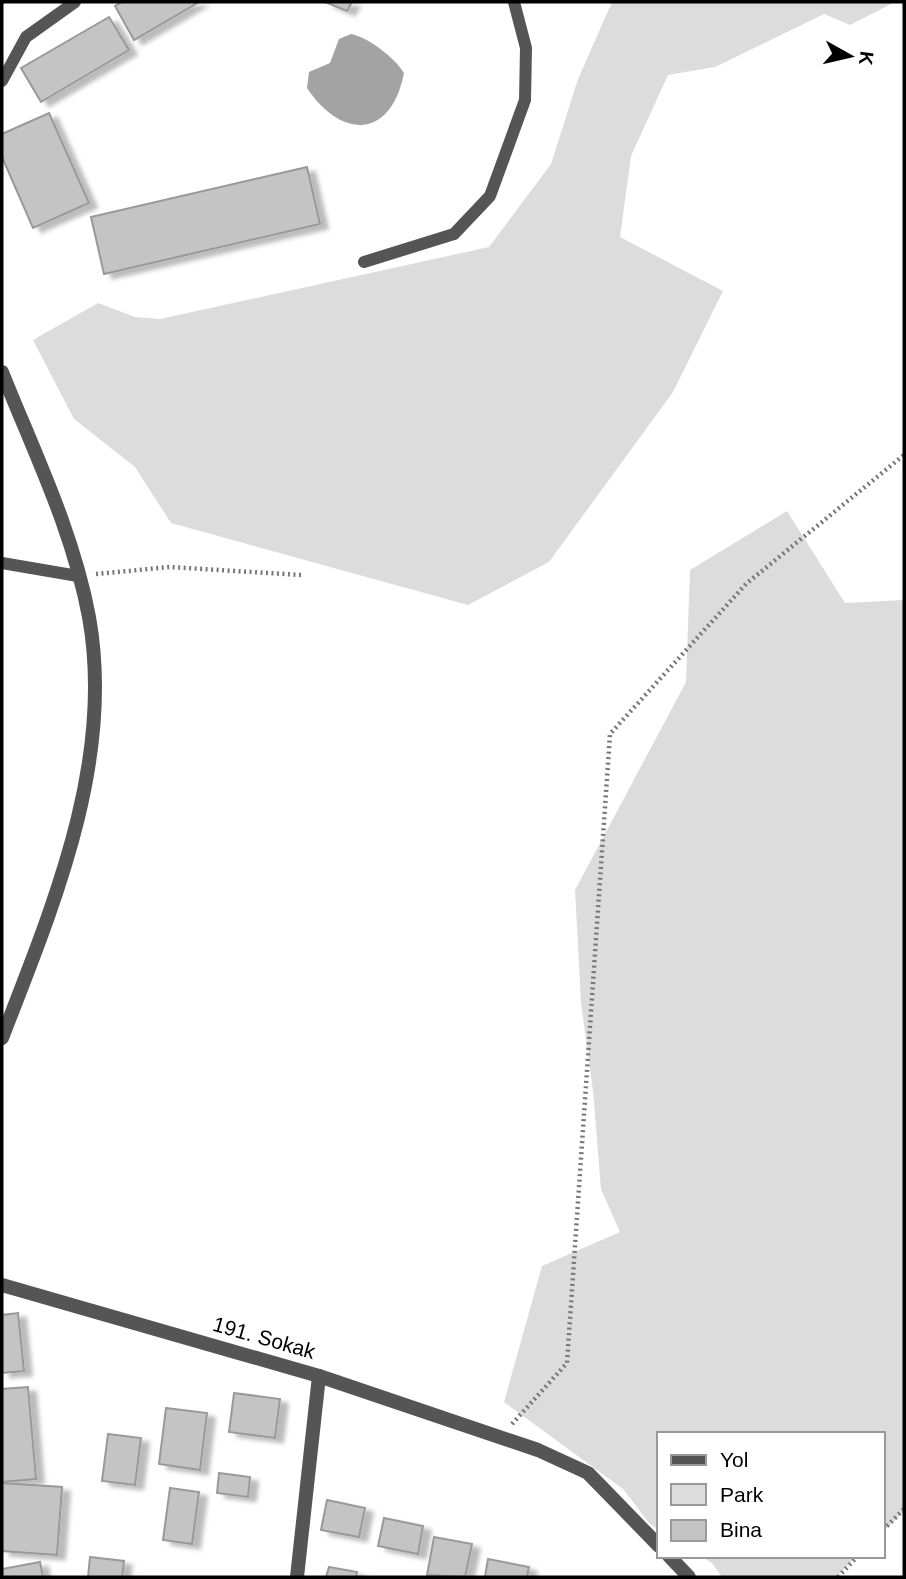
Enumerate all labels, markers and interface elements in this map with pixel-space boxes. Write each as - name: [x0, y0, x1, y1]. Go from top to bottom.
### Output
- north arrow: [815, 21, 885, 91]
- text: K: [855, 50, 878, 67]
- street label: 191. Sokak: [210, 1312, 318, 1363]
- legend: [657, 1432, 885, 1558]
- text: Yol: [720, 1448, 748, 1471]
- text: Park: [720, 1483, 764, 1506]
- text: Bina: [720, 1518, 762, 1541]

